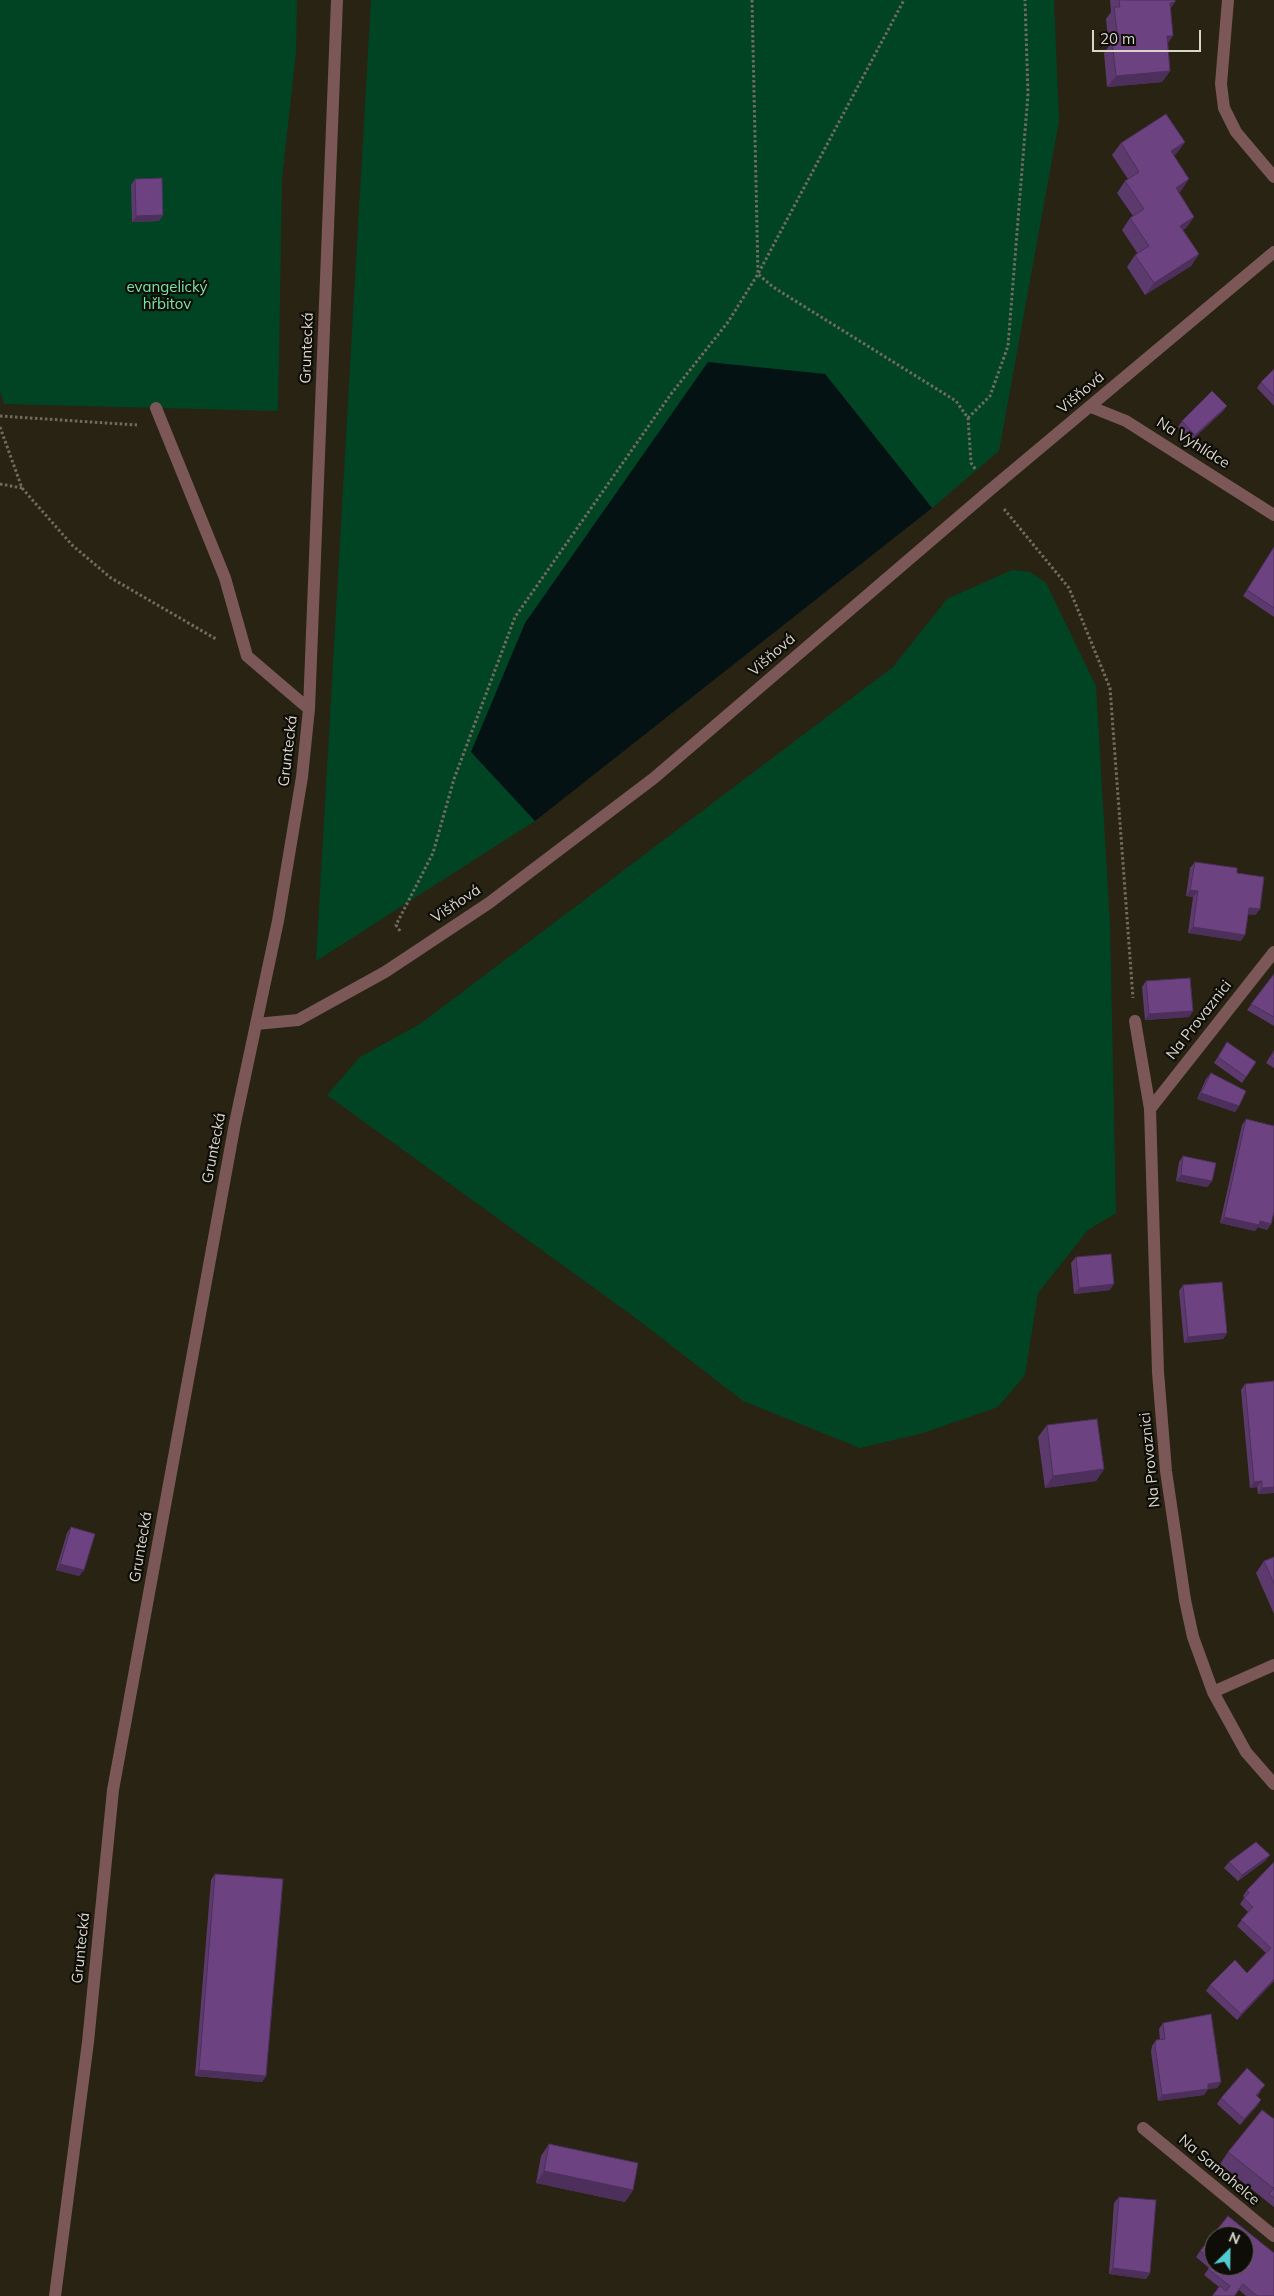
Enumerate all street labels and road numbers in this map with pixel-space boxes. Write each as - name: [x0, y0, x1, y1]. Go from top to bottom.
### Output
- street label: Gruntecká: [297, 312, 317, 384]
- street label: Višňová: [1054, 368, 1108, 418]
- street label: Na Vyhlídce: [1153, 414, 1233, 472]
- street label: Višňová: [745, 630, 799, 680]
- street label: Gruntecká: [275, 714, 301, 788]
- street label: Višňová: [428, 881, 484, 927]
- street label: Na Provaznici: [1163, 977, 1235, 1063]
- street label: Gruntecká: [198, 1111, 230, 1185]
- street label: Na Provaznici: [1136, 1412, 1164, 1508]
- street label: Gruntecká: [126, 1510, 156, 1584]
- street label: Gruntecká: [68, 1912, 94, 1984]
- street label: Na Samohelce: [1175, 2131, 1263, 2209]

